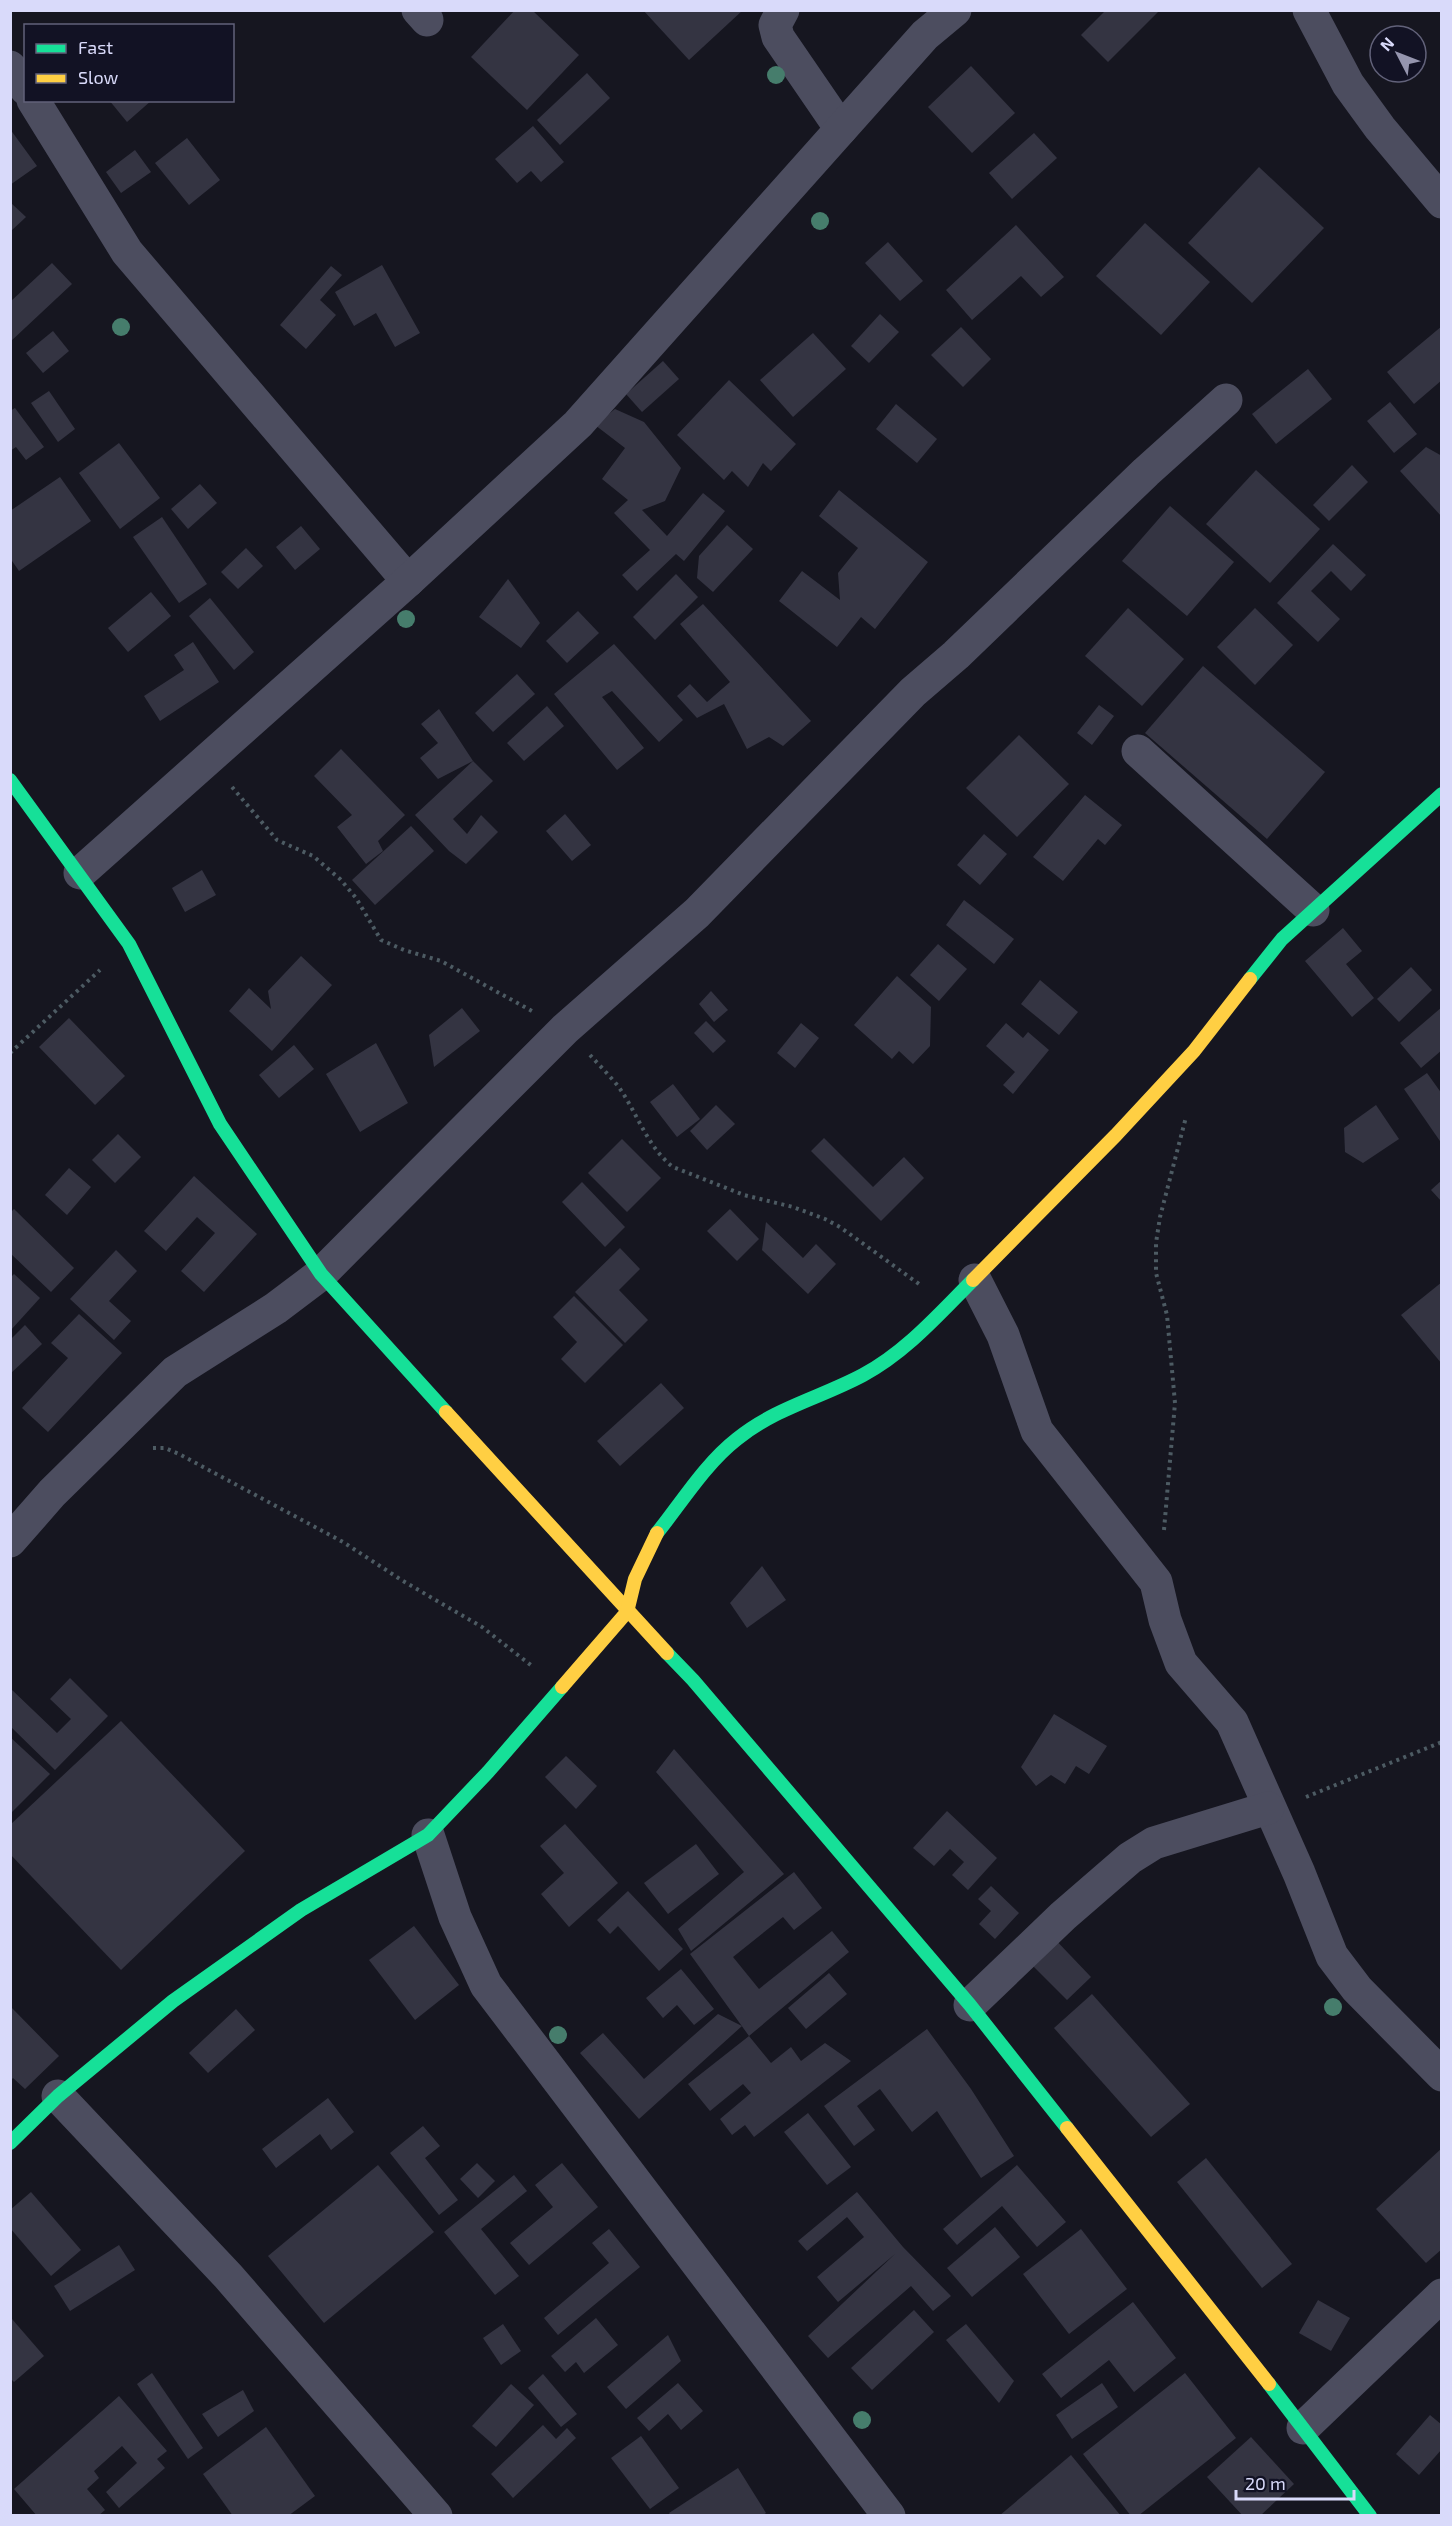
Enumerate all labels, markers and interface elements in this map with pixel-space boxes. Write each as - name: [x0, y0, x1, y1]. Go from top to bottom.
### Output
- legend: [24, 24, 234, 102]
- north arrow: [1368, 24, 1428, 84]
- text: N: [1376, 33, 1397, 54]
- text: Fast: [78, 36, 113, 58]
- text: Slow: [78, 66, 119, 88]
- scale bar: [1236, 2463, 1354, 2501]
- text: 20 m: [1245, 2472, 1286, 2494]

